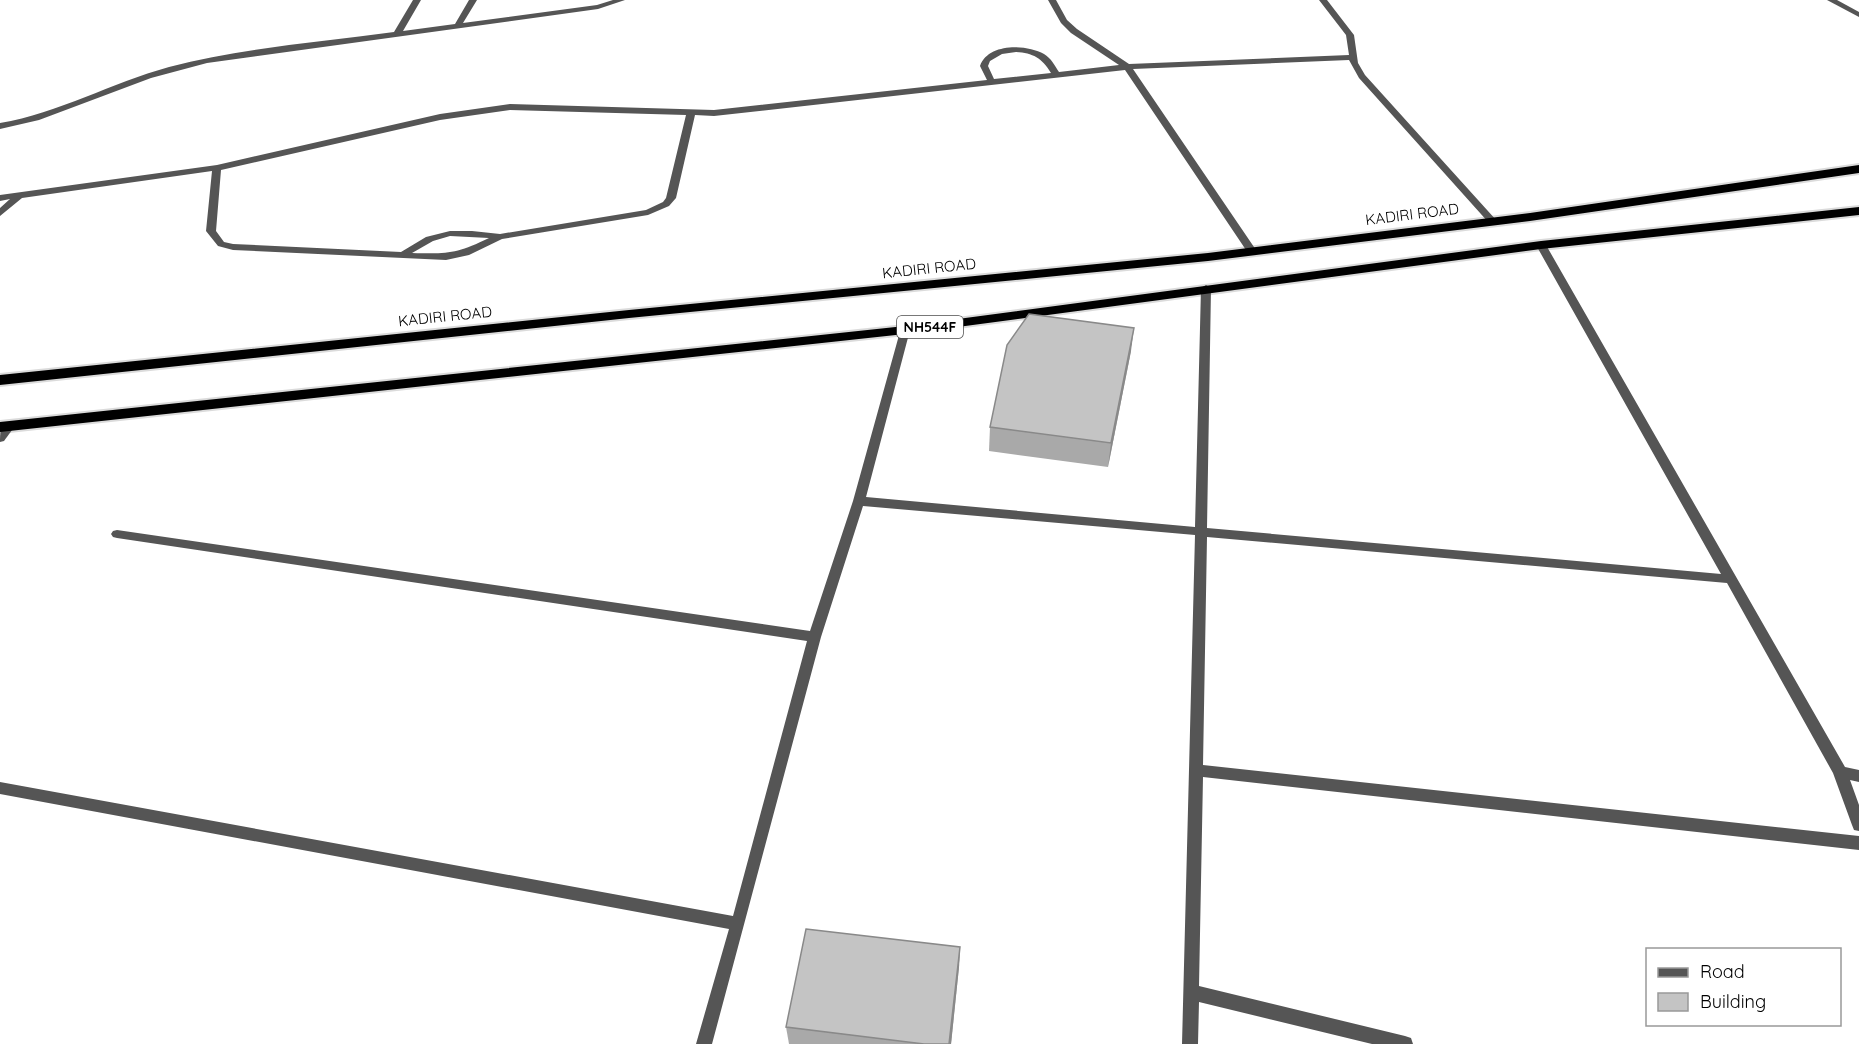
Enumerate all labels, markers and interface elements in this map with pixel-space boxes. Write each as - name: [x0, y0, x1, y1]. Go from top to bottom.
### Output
- street label: KADIRI ROAD: [1364, 199, 1460, 229]
- street label: KADIRI ROAD: [881, 254, 977, 282]
- street label: KADIRI ROAD: [397, 302, 493, 330]
- road number: NH544F: [897, 316, 963, 338]
- legend: [1646, 948, 1841, 1026]
- text: Road: [1700, 960, 1745, 983]
- text: Building: [1700, 990, 1766, 1013]

